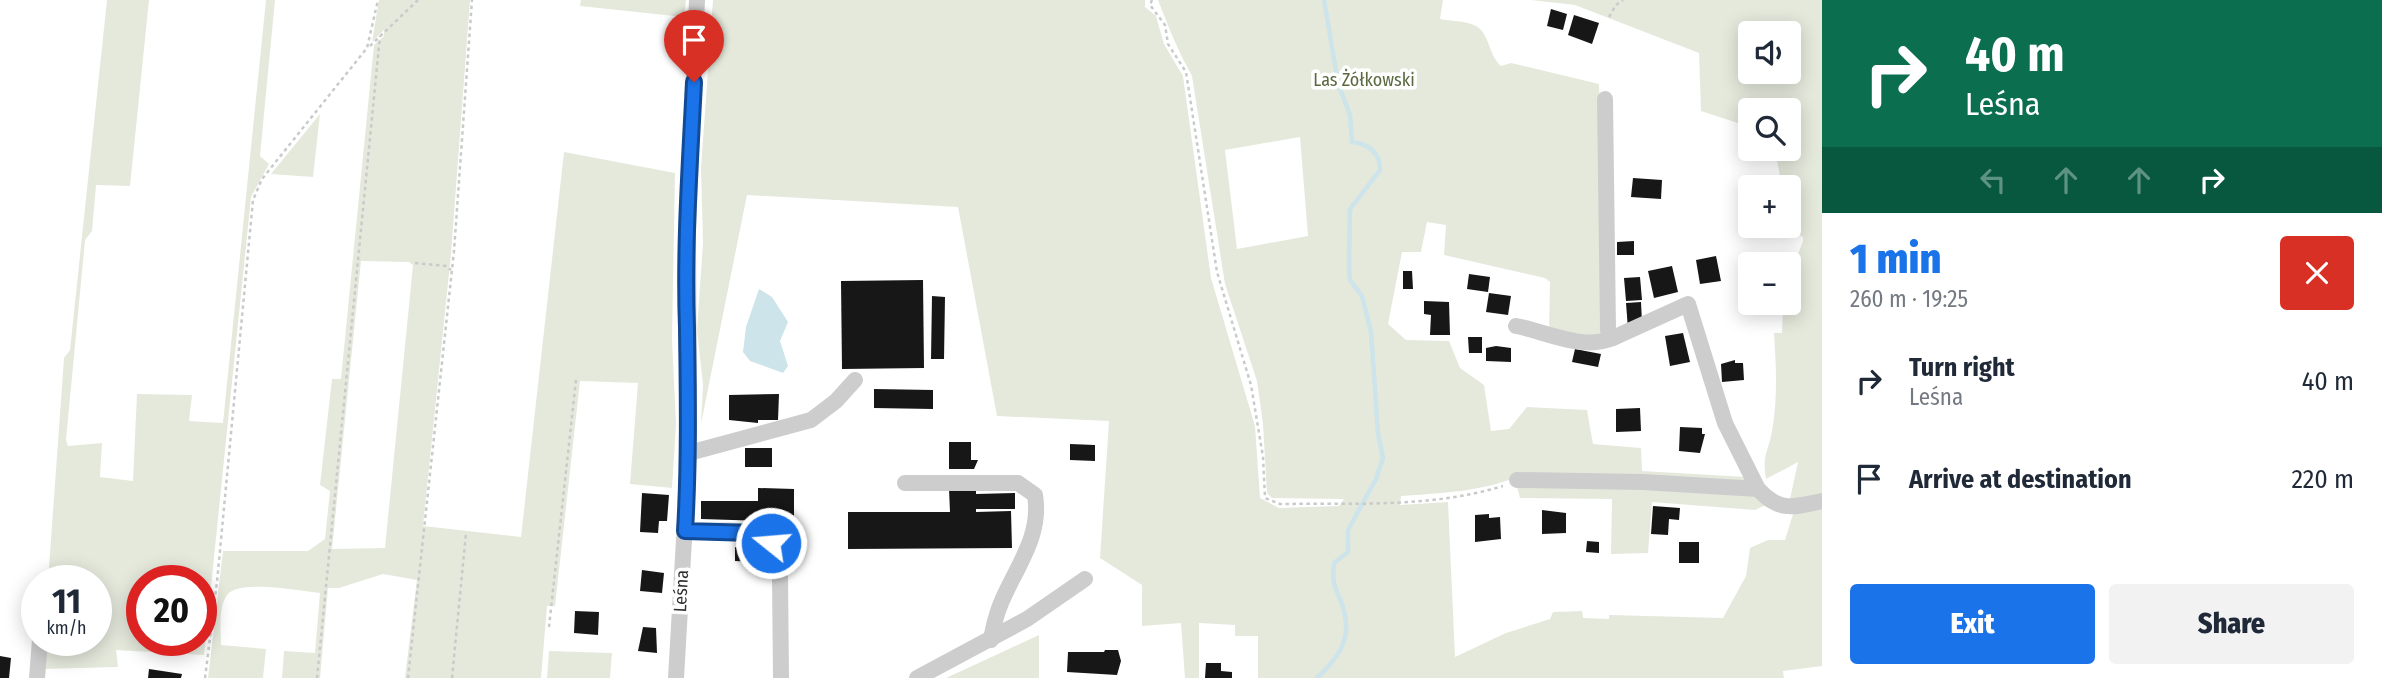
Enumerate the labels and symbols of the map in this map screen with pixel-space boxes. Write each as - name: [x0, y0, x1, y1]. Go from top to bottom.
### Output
- pin: [664, 10, 724, 82]
- park label: Las Żółkowski: [1313, 69, 1415, 91]
- position arrow: [734, 506, 808, 580]
- speed limit sign: 20: [126, 565, 217, 656]
- street label: Leśna: [669, 569, 693, 613]

